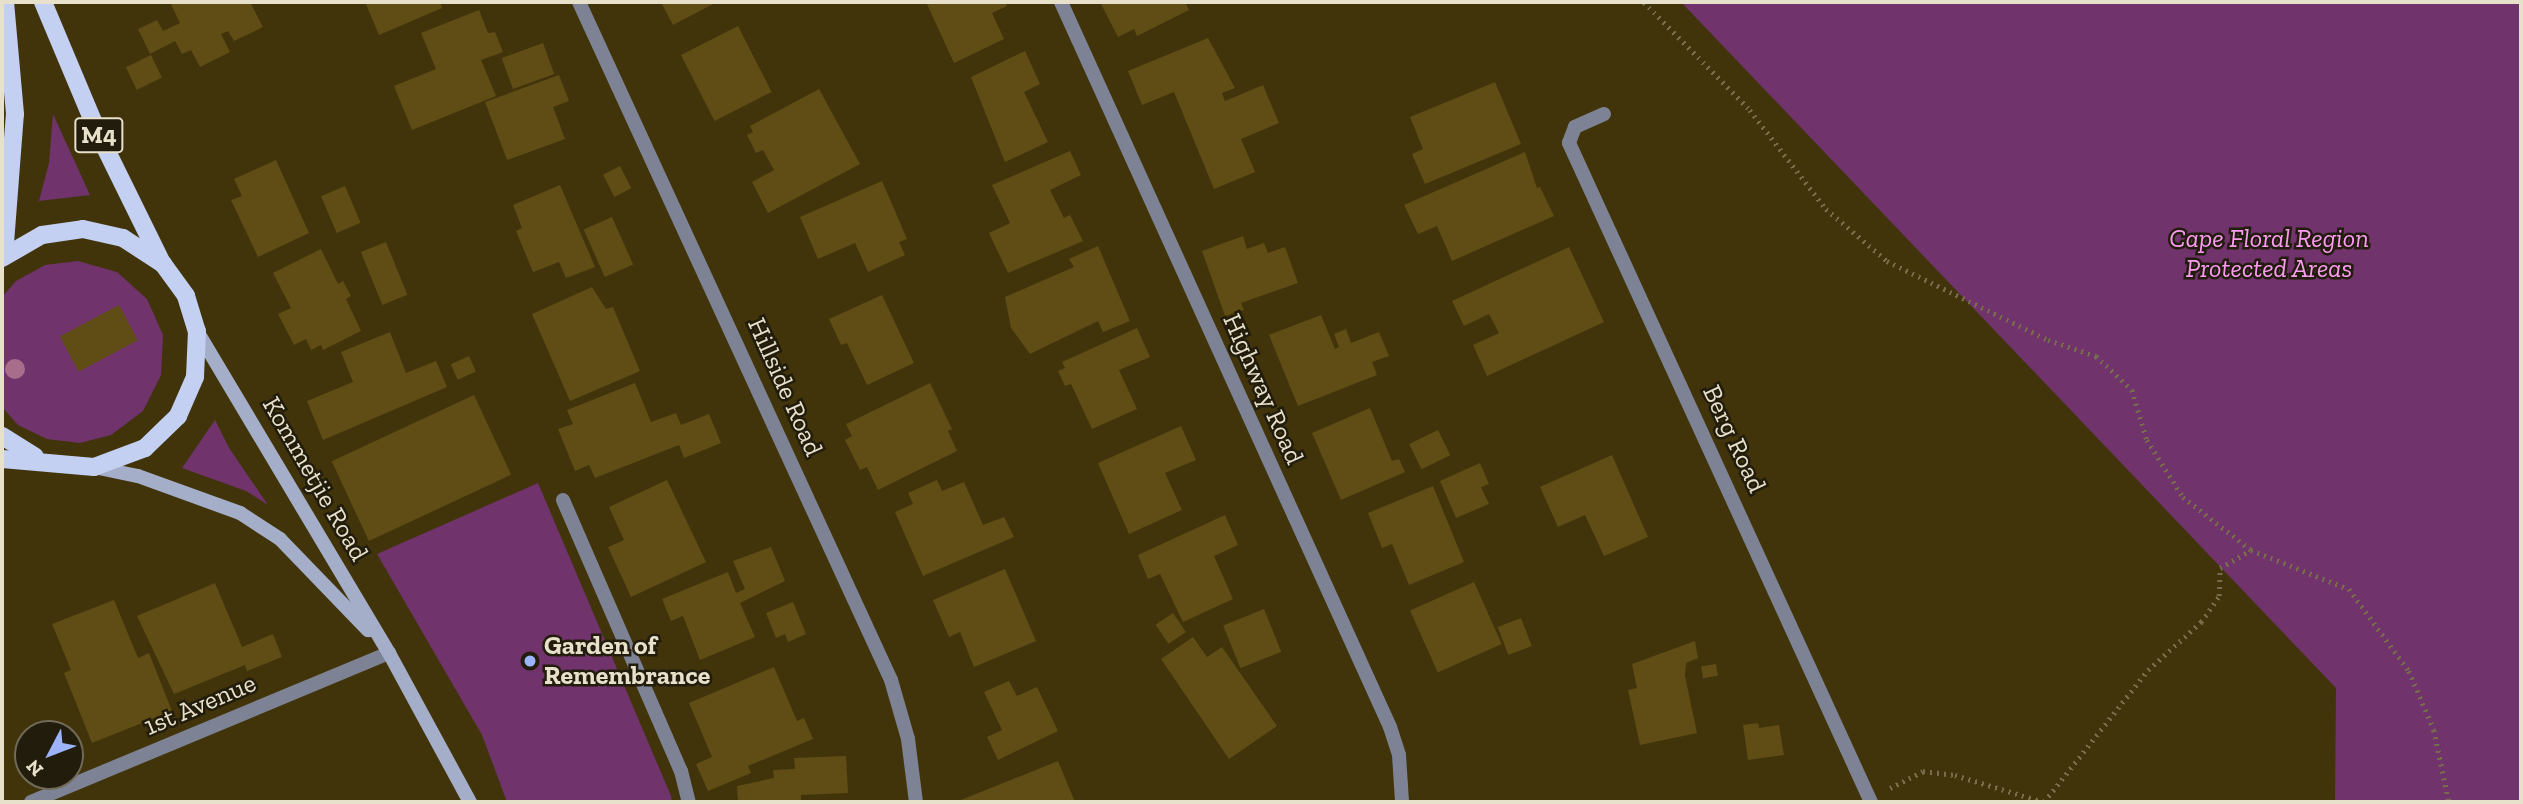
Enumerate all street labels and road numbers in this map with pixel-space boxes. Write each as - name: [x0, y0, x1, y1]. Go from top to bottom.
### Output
- road number: M4: [73, 114, 125, 155]
- street label: Highway Road: [1216, 309, 1310, 469]
- street label: Hillside Road: [741, 313, 829, 461]
- street label: Berg Road: [1696, 380, 1772, 498]
- street label: Kommetjie Road: [255, 391, 375, 567]
- street label: 1st Avenue: [139, 667, 261, 743]

